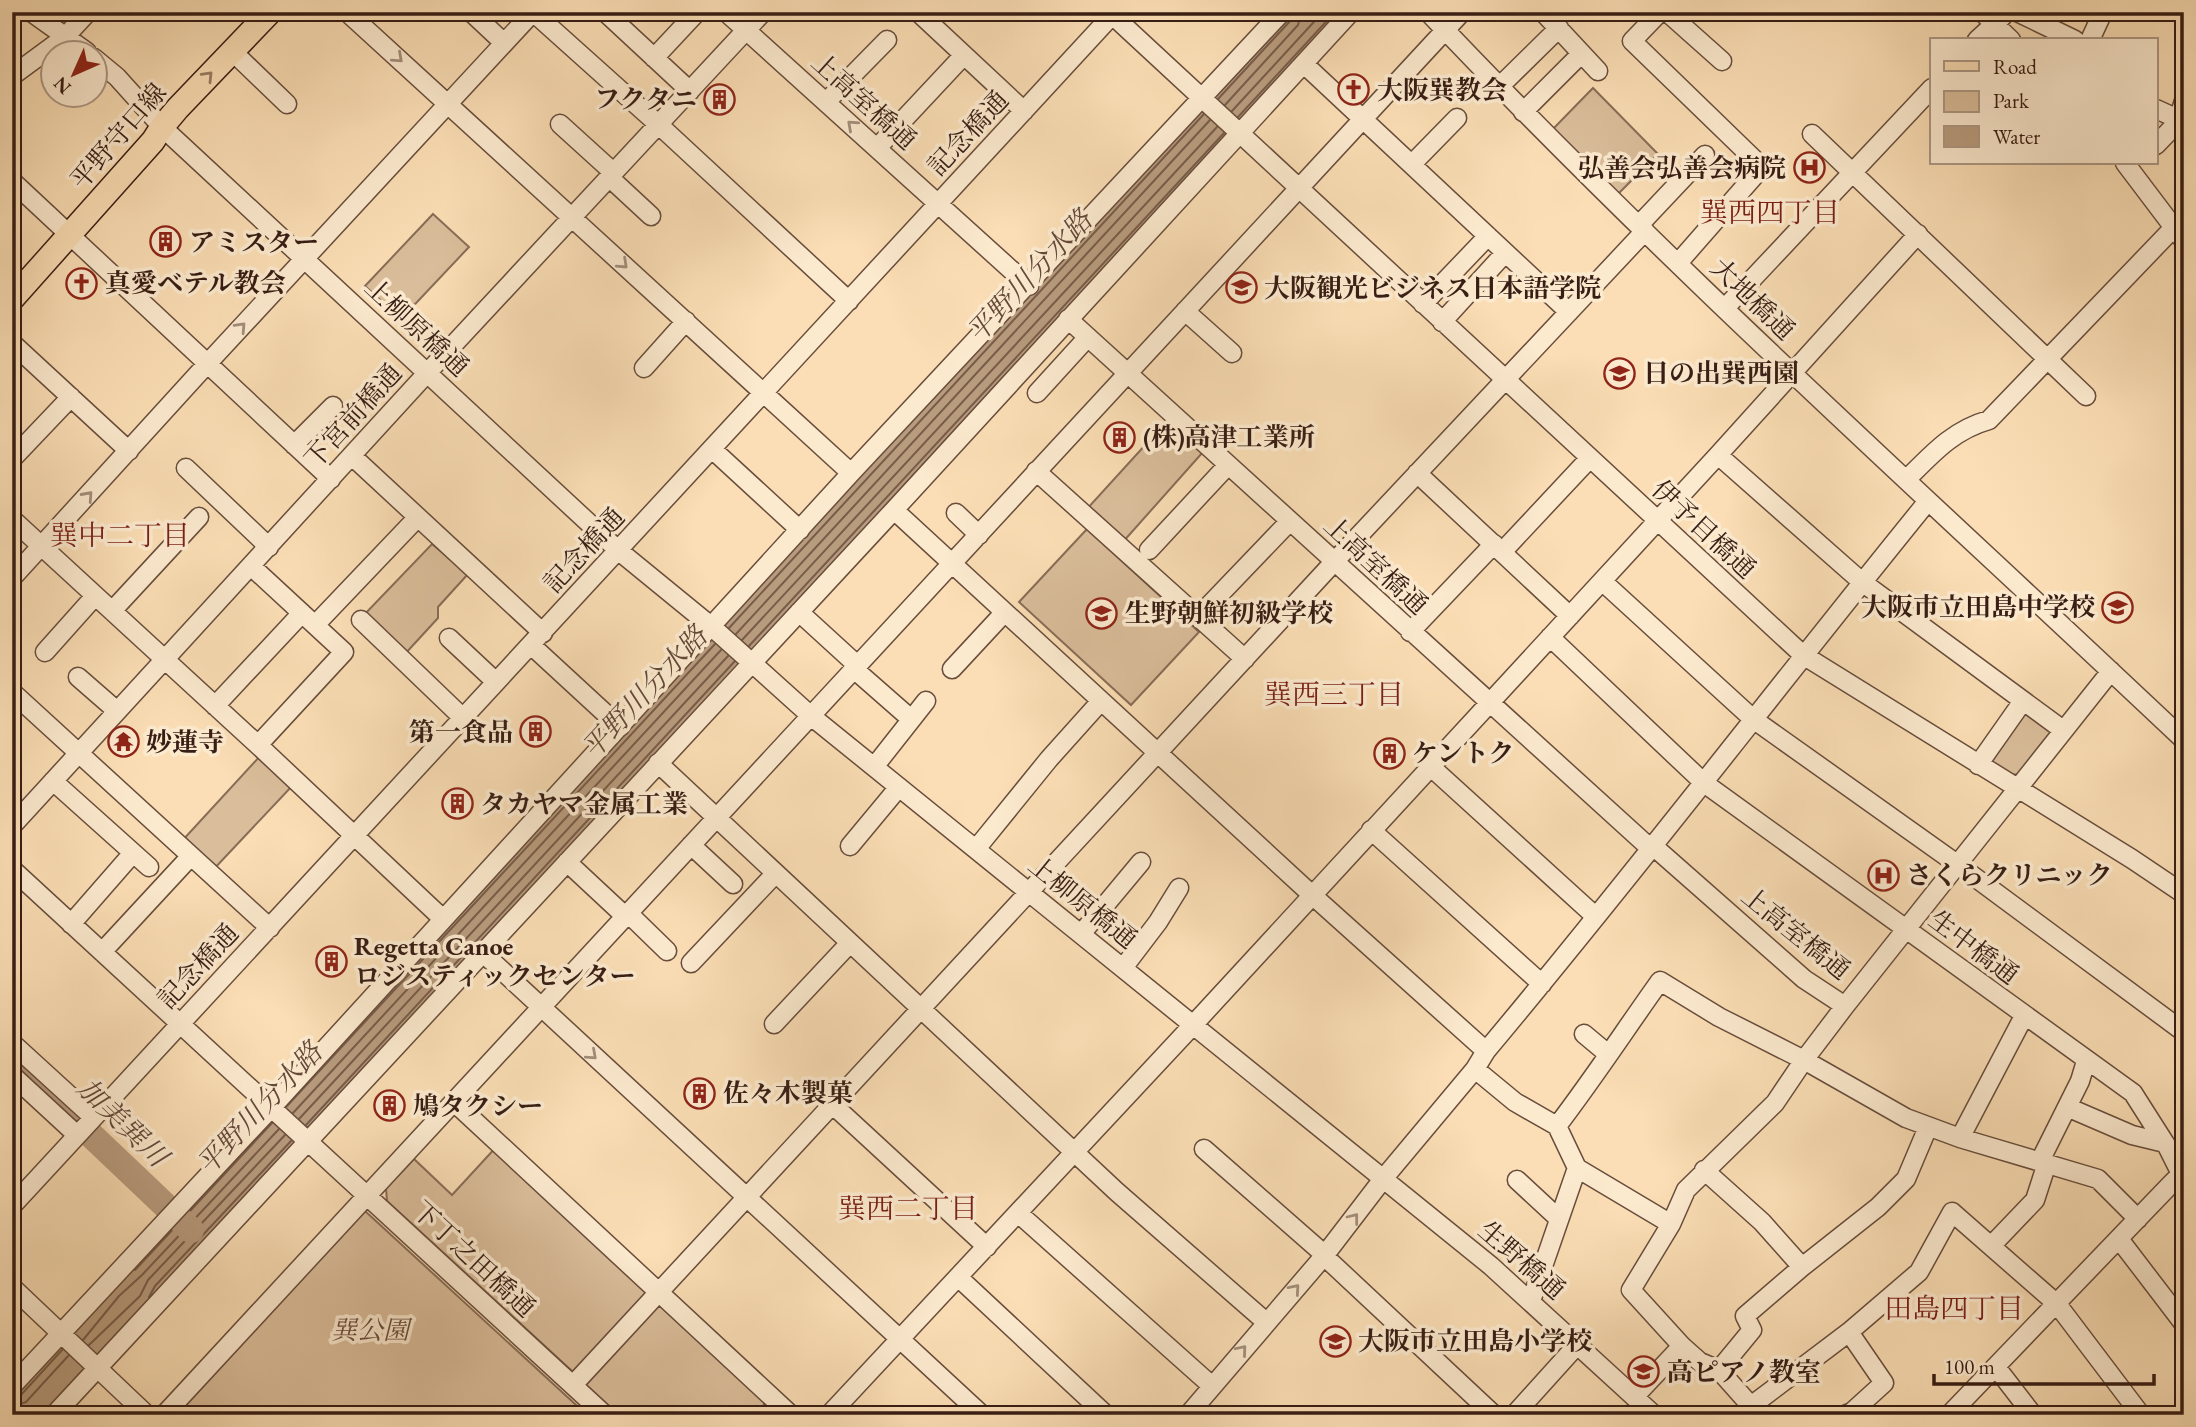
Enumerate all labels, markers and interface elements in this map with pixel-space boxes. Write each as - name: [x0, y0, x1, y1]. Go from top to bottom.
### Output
- north arrow: [38, 38, 108, 108]
- legend: [1930, 38, 2158, 164]
- street label: 上高室橋通: [804, 45, 924, 157]
- one-way arrow: [390, 50, 403, 62]
- text: Road: [1993, 53, 2037, 80]
- text: N: [48, 71, 77, 100]
- one-way arrow: [200, 72, 212, 85]
- church icon: 大阪巽教会: [1337, 73, 1371, 107]
- place label: 大阪巽教会: [1377, 73, 1507, 107]
- street label: 平野守口線: [63, 76, 173, 196]
- place label: フクタニ: [594, 82, 697, 116]
- building icon: フクタニ: [703, 82, 737, 116]
- street label: 記念橋通: [920, 83, 1016, 183]
- text: Park: [1993, 87, 2030, 114]
- one-way arrow: [847, 121, 860, 134]
- text: Water: [1993, 123, 2040, 150]
- place label: 弘善会弘善会病院: [1578, 151, 1786, 185]
- hospital icon: 弘善会弘善会病院: [1792, 151, 1826, 185]
- district label: 巽西四丁目: [1700, 194, 1840, 230]
- water label: 平野川分水路: [959, 201, 1101, 350]
- building icon: アミスター: [149, 225, 183, 259]
- place label: アミスター: [189, 225, 319, 259]
- street label: 大地橋通: [1704, 251, 1802, 347]
- one-way arrow: [615, 255, 628, 268]
- church icon: 真愛ベテル教会: [65, 266, 99, 300]
- place label: 真愛ベテル教会: [105, 266, 286, 300]
- street label: 上柳原橋通: [358, 270, 476, 384]
- school or university icon: 大阪観光ビジネス日本語学院: [1224, 271, 1258, 305]
- place label: 大阪観光ビジネス日本語学院: [1264, 271, 1601, 305]
- one-way arrow: [232, 322, 245, 335]
- street label: 下宮前橋通: [297, 356, 409, 476]
- school or university icon: 日の出巽西園: [1603, 356, 1637, 390]
- place label: 日の出巽西園: [1643, 356, 1799, 390]
- building icon: (株)高津工業所: [1103, 420, 1137, 454]
- place label: (株)高津工業所: [1143, 420, 1315, 454]
- street label: 伊予目橋通: [1645, 472, 1763, 586]
- one-way arrow: [79, 491, 92, 504]
- street label: 記念橋通: [536, 500, 632, 600]
- street label: 上高室橋通: [1317, 508, 1435, 622]
- district label: 巽中二丁目: [50, 517, 190, 553]
- place label: 大阪市立田島中学校: [1861, 590, 2095, 624]
- school or university icon: 大阪市立田島中学校: [2101, 590, 2135, 624]
- school or university icon: 生野朝鮮初級学校: [1085, 596, 1119, 630]
- place label: 生野朝鮮初級学校: [1125, 596, 1333, 630]
- water label: 平野川分水路: [574, 617, 716, 766]
- district label: 巽西三丁目: [1264, 676, 1404, 712]
- place label: 第一食品: [409, 715, 513, 749]
- building icon: 第一食品: [519, 715, 553, 749]
- temple icon: 妙蓮寺: [106, 725, 140, 759]
- place label: 妙蓮寺: [146, 725, 224, 759]
- building icon: ケントク: [1372, 736, 1406, 770]
- place label: ケントク: [1412, 736, 1514, 770]
- building icon: タカヤマ金属工業: [440, 787, 474, 821]
- place label: タカヤマ金属工業: [480, 787, 688, 821]
- street label: 上柳原橋通: [1022, 848, 1144, 956]
- hospital icon: さくらクリニック: [1866, 858, 1900, 892]
- place label: さくらクリニック: [1906, 858, 2112, 892]
- street label: 上高室橋通: [1735, 879, 1857, 987]
- street label: 生中橋通: [1922, 902, 2026, 992]
- street label: 記念橋通: [150, 916, 246, 1016]
- place label: Regetta Canoe ロジスティックセンター: [354, 929, 636, 993]
- building icon: Regetta Canoe ロジスティックセンター: [314, 944, 348, 978]
- water label: 平野川分水路: [189, 1033, 331, 1182]
- one-way arrow: [584, 1047, 597, 1060]
- water label: 加美巽川: [70, 1070, 178, 1176]
- building icon: 佐々木製菓: [683, 1076, 717, 1110]
- place label: 佐々木製菓: [723, 1076, 853, 1110]
- building icon: 鳩タクシー: [373, 1089, 407, 1123]
- place label: 鳩タクシー: [413, 1089, 543, 1123]
- district label: 巽西二丁目: [838, 1190, 978, 1226]
- street label: 下丁之田橋通: [405, 1193, 543, 1325]
- one-way arrow: [1345, 1213, 1358, 1225]
- street label: 生野橋通: [1472, 1213, 1572, 1307]
- one-way arrow: [1287, 1284, 1299, 1297]
- district label: 田島四丁目: [1884, 1290, 2024, 1326]
- park label: 巽公園: [331, 1313, 413, 1347]
- school or university icon: 大阪市立田島小学校: [1318, 1324, 1352, 1358]
- place label: 大阪市立田島小学校: [1358, 1324, 1592, 1358]
- scale bar: [1934, 1343, 2154, 1387]
- one-way arrow: [1234, 1345, 1247, 1357]
- text: 100 m: [1944, 1353, 1995, 1380]
- school or university icon: 高ピアノ教室: [1627, 1355, 1661, 1389]
- place label: 高ピアノ教室: [1667, 1355, 1821, 1389]

